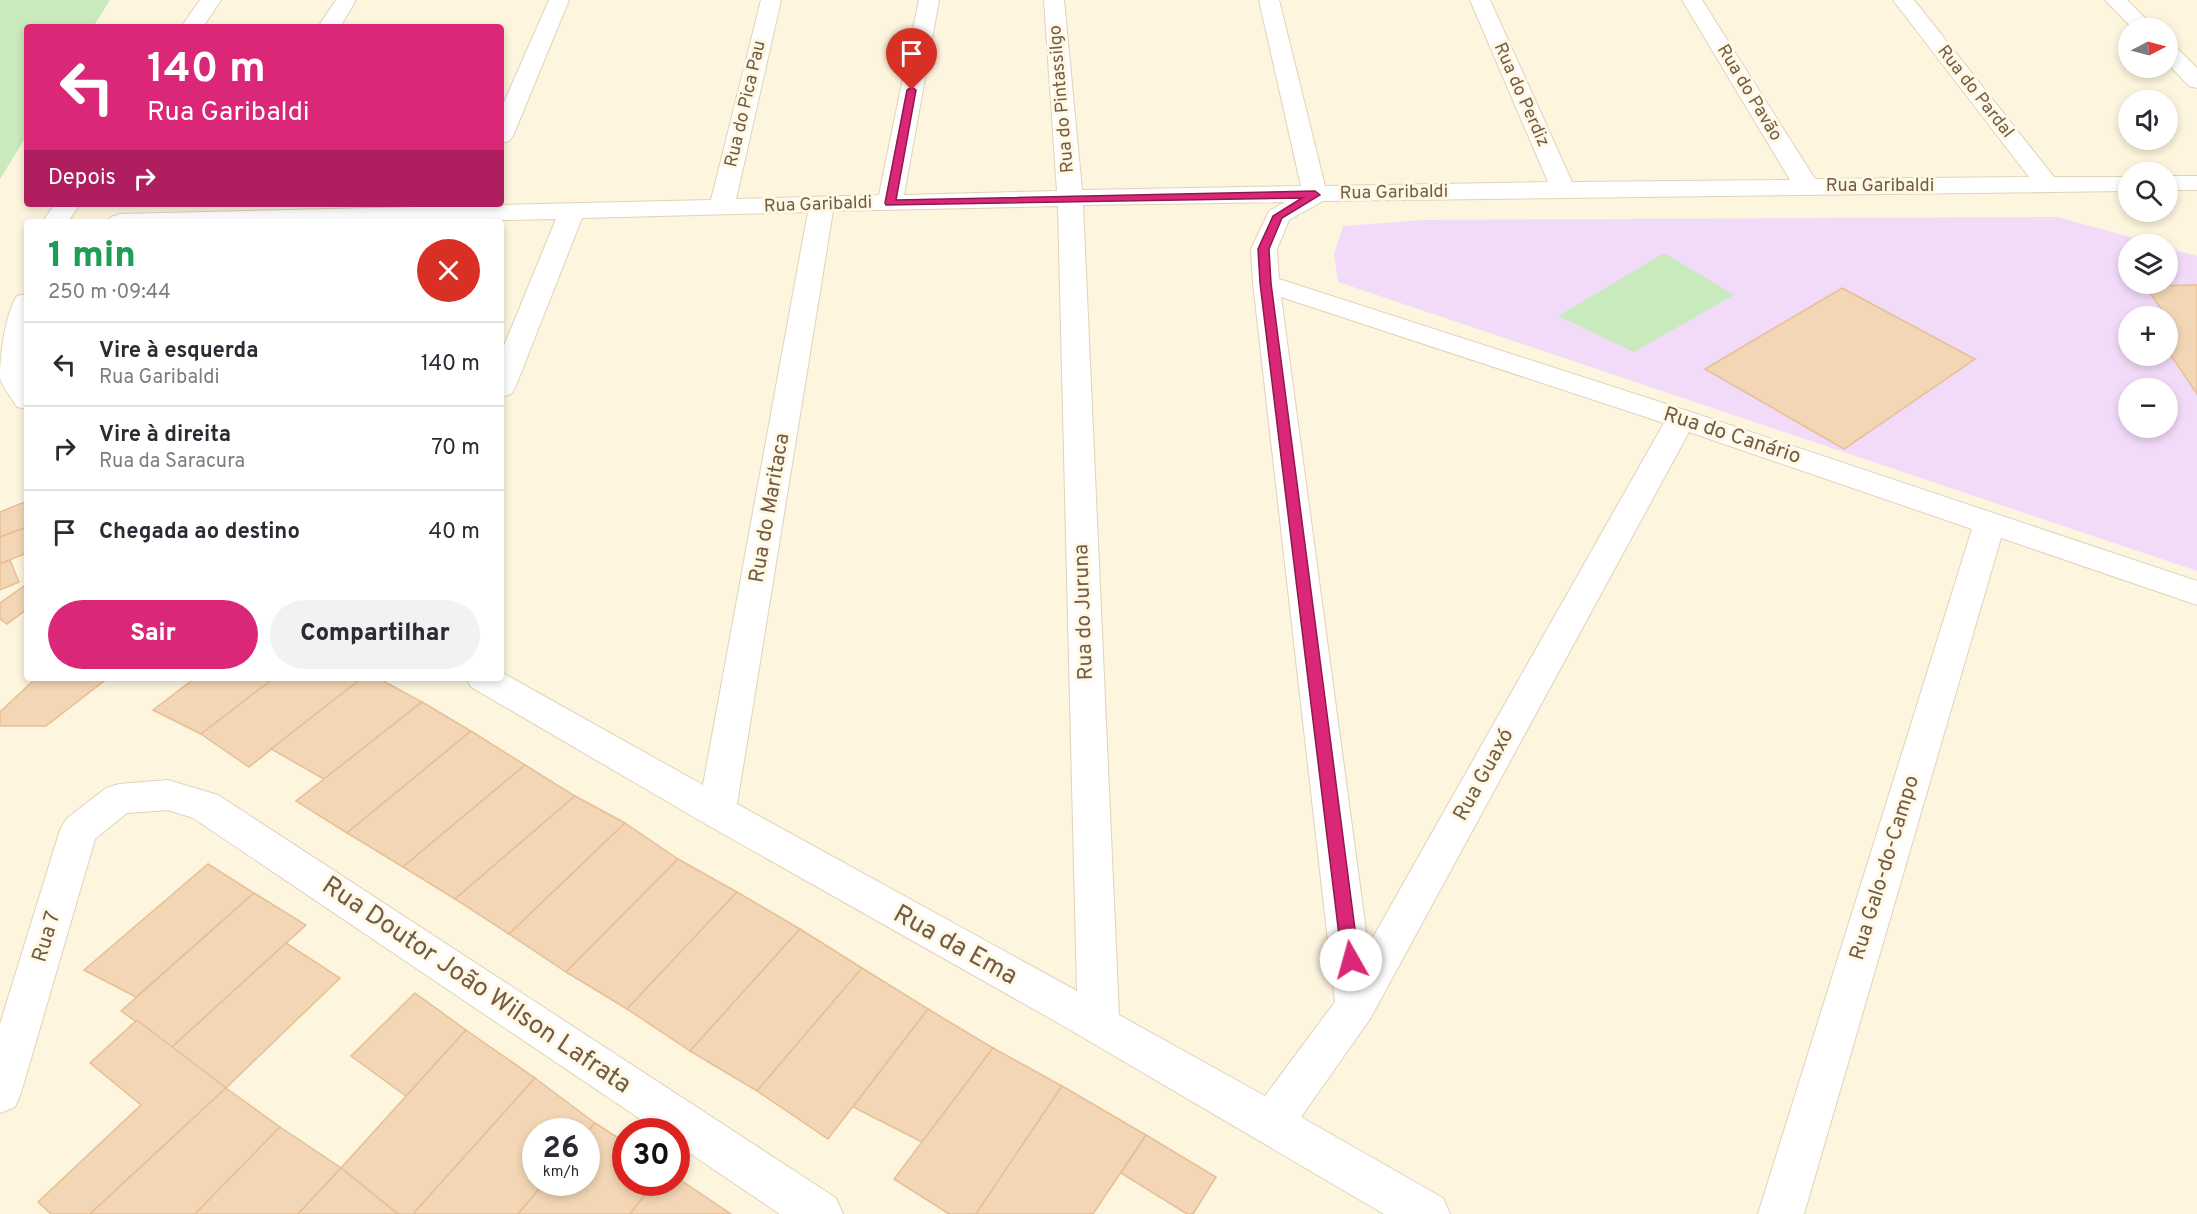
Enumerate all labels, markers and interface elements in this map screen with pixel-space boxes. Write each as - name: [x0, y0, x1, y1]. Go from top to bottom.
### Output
- north arrow: [2118, 18, 2178, 78]
- map controls: [2118, 18, 2178, 438]
- street label: Rua do Pintassilgo: [1044, 24, 1080, 174]
- pin: [886, 28, 937, 90]
- icon: arrive: [895, 37, 928, 70]
- street label: Rua do Pica Pau: [720, 39, 772, 169]
- street label: Rua do Perdiz: [1488, 39, 1554, 151]
- street label: Rua do Pavão: [1711, 40, 1787, 146]
- street label: Rua do Pardal: [1932, 41, 2018, 143]
- text: 140 m: [147, 44, 266, 97]
- icon: left: [48, 48, 126, 126]
- button: sound: [2118, 90, 2178, 150]
- text: Rua Garibaldi: [147, 96, 310, 130]
- icon: right: [128, 162, 161, 195]
- button: search: [2118, 162, 2178, 222]
- text: Depois: [48, 165, 116, 192]
- street label: Rua Garibaldi: [1826, 175, 1934, 198]
- street label: Rua Garibaldi: [1340, 181, 1448, 205]
- street label: Rua Garibaldi: [763, 192, 873, 218]
- text: 1 min: [48, 234, 136, 280]
- button: layers: [2118, 234, 2178, 294]
- button: close: [417, 239, 480, 302]
- text: 250 m · 09:44: [48, 280, 171, 306]
- button: +: [2118, 306, 2178, 366]
- text: Vire à esquerda: [99, 338, 258, 365]
- icon: left: [48, 348, 81, 381]
- text: 140 m: [421, 351, 480, 378]
- text: Rua Garibaldi: [99, 365, 220, 391]
- button: −: [2118, 378, 2178, 438]
- street label: Rua do Canário: [1660, 401, 1804, 471]
- text: Vire à direita: [99, 422, 231, 449]
- street label: Rua do Maritaca: [744, 431, 796, 585]
- icon: right: [48, 432, 81, 465]
- text: 70 m: [431, 435, 480, 462]
- text: Rua da Saracura: [99, 449, 245, 475]
- icon: arrive: [48, 516, 81, 549]
- text: Chegada ao destino: [99, 519, 300, 546]
- text: 40 m: [428, 519, 480, 546]
- street label: Rua do Juruna: [1068, 543, 1100, 681]
- button: Sair: [48, 600, 258, 669]
- button: Compartilhar: [270, 600, 480, 669]
- street label: Rua Guaxó: [1448, 724, 1520, 826]
- street label: Rua Galo-do-Campo: [1844, 772, 1926, 964]
- street label: Rua Doutor João Wilson Lafrata: [315, 870, 637, 1102]
- street label: Rua da Ema: [887, 898, 1023, 994]
- street label: Rua 7: [27, 908, 67, 966]
- position arrow: [1319, 928, 1383, 992]
- speed limit sign: 30: [612, 1118, 690, 1196]
- text: 26: [543, 1131, 579, 1168]
- text: km/h: [543, 1163, 579, 1182]

